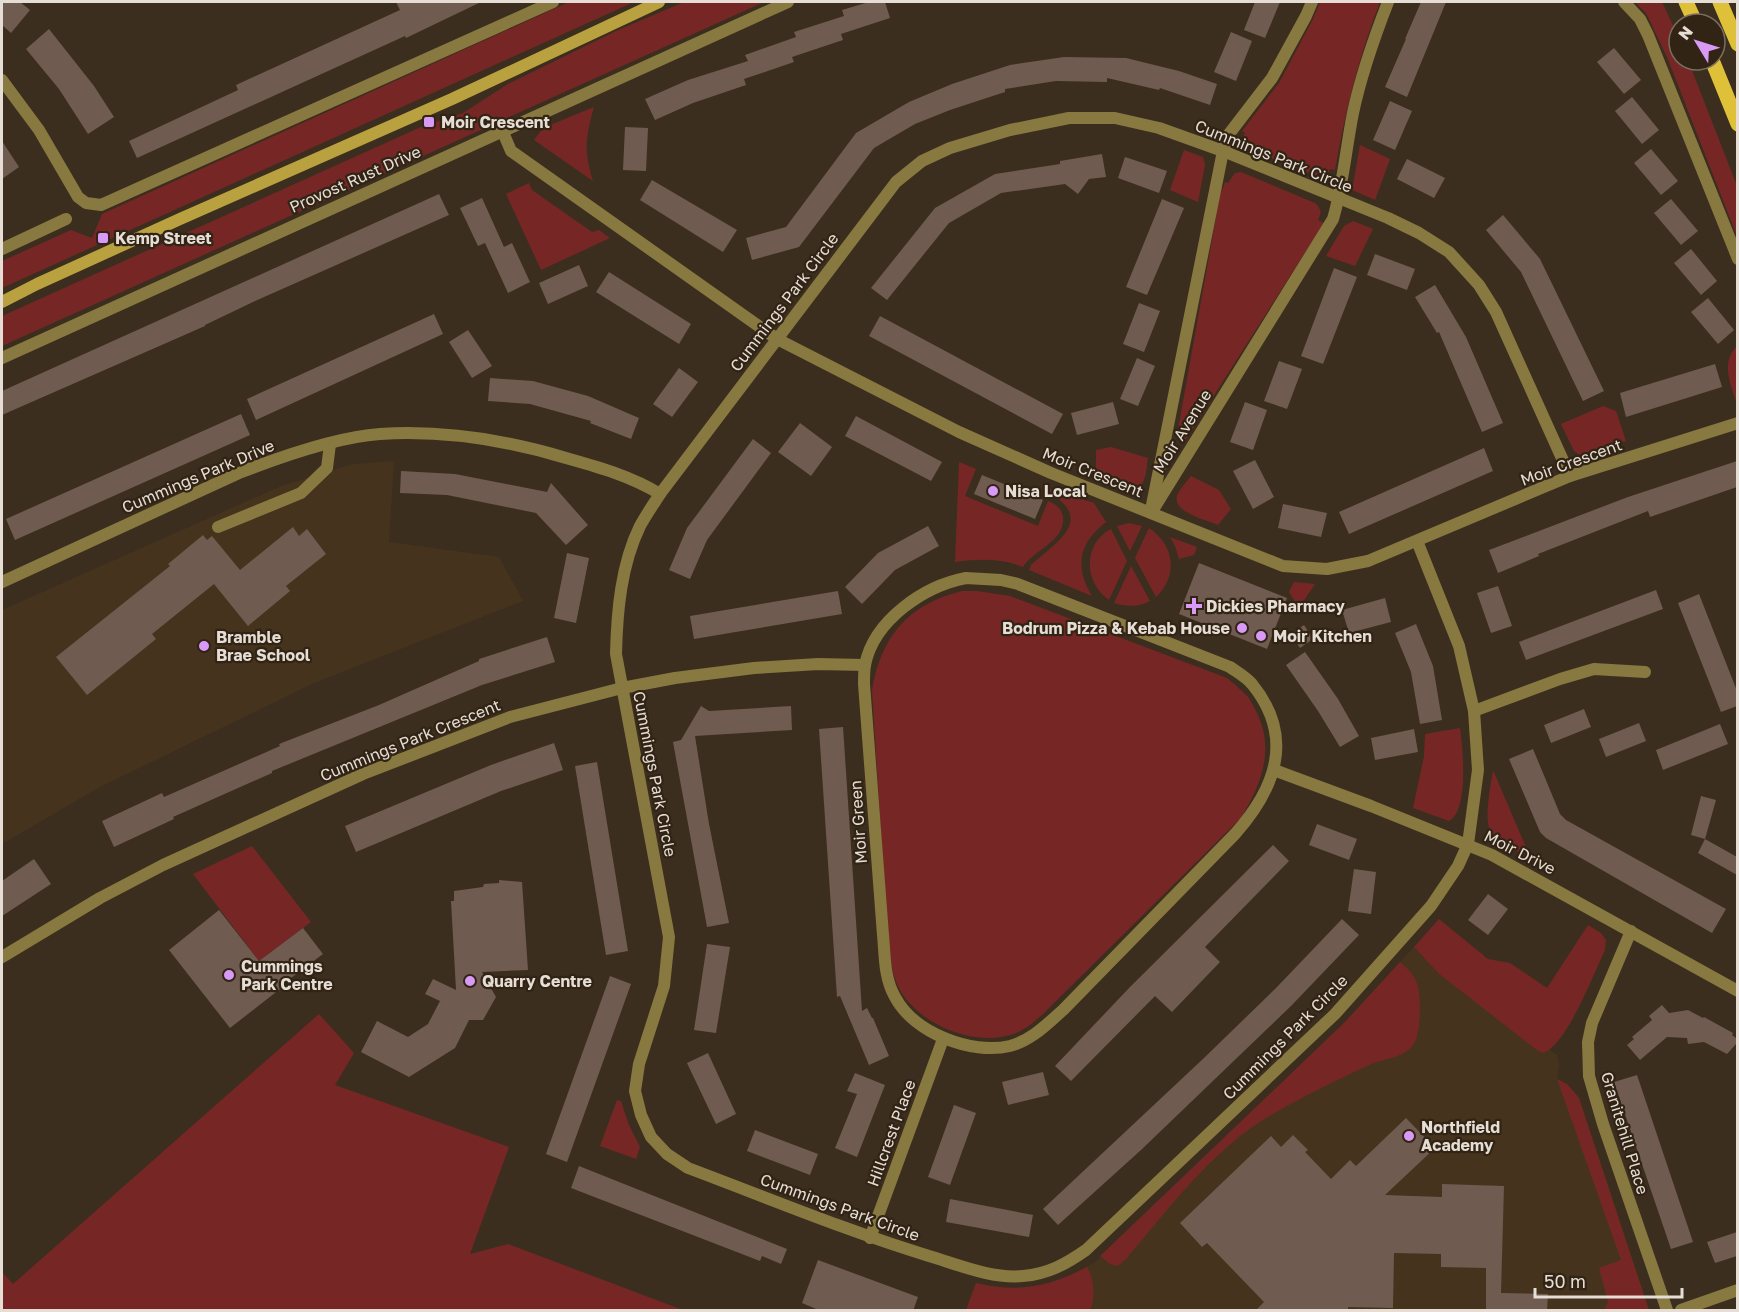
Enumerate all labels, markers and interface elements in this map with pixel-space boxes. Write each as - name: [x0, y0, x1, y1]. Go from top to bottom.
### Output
- north arrow: [1667, 12, 1727, 72]
- text: N: [1674, 22, 1697, 44]
- place label: Moir Crescent: [441, 112, 550, 132]
- marker: Moir Crescent: [422, 115, 436, 129]
- street label: Cummings Park Circle: [1192, 115, 1356, 197]
- street label: Provost Rust Drive: [286, 141, 424, 217]
- place label: Kemp Street: [115, 228, 212, 248]
- street label: Cummings Park Circle: [725, 229, 843, 375]
- marker: Kemp Street: [96, 231, 110, 245]
- street label: Moir Avenue: [1149, 386, 1215, 476]
- street label: Moir Crescent: [1517, 434, 1625, 490]
- street label: Cummings Park Drive: [119, 435, 277, 517]
- street label: Moir Crescent: [1040, 443, 1146, 501]
- place label: Nisa Local: [1005, 481, 1087, 501]
- marker: Nisa Local: [986, 484, 1000, 498]
- place label: Dickies Pharmacy: [1206, 596, 1345, 616]
- marker: Dickies Pharmacy: [1187, 599, 1201, 613]
- place label: Bodrum Pizza & Kebab House: [1002, 618, 1230, 638]
- marker: Bodrum Pizza & Kebab House: [1235, 621, 1249, 635]
- place label: Moir Kitchen: [1273, 626, 1372, 646]
- place label: Bramble Brae School: [216, 627, 311, 665]
- marker: Moir Kitchen: [1254, 629, 1268, 643]
- marker: Bramble Brae School: [197, 639, 211, 653]
- street label: Cummings Park Circle: [629, 690, 681, 858]
- street label: Cummings Park Crescent: [317, 695, 503, 785]
- street label: Moir Green: [845, 780, 871, 864]
- street label: Moir Drive: [1481, 825, 1559, 879]
- place label: Cummings Park Centre: [241, 956, 333, 994]
- marker: Cummings Park Centre: [222, 968, 236, 982]
- street label: Cummings Park Circle: [1218, 970, 1352, 1104]
- place label: Quarry Centre: [482, 971, 592, 991]
- marker: Quarry Centre: [463, 974, 477, 988]
- street label: Granitehill Place: [1597, 1069, 1653, 1197]
- street label: Hillcrest Place: [862, 1077, 920, 1189]
- place label: Northfield Academy: [1421, 1117, 1500, 1155]
- marker: Northfield Academy: [1402, 1129, 1416, 1143]
- street label: Cummings Park Circle: [758, 1169, 922, 1245]
- scale bar: [1535, 1261, 1682, 1299]
- text: 50 m: [1544, 1270, 1586, 1292]

